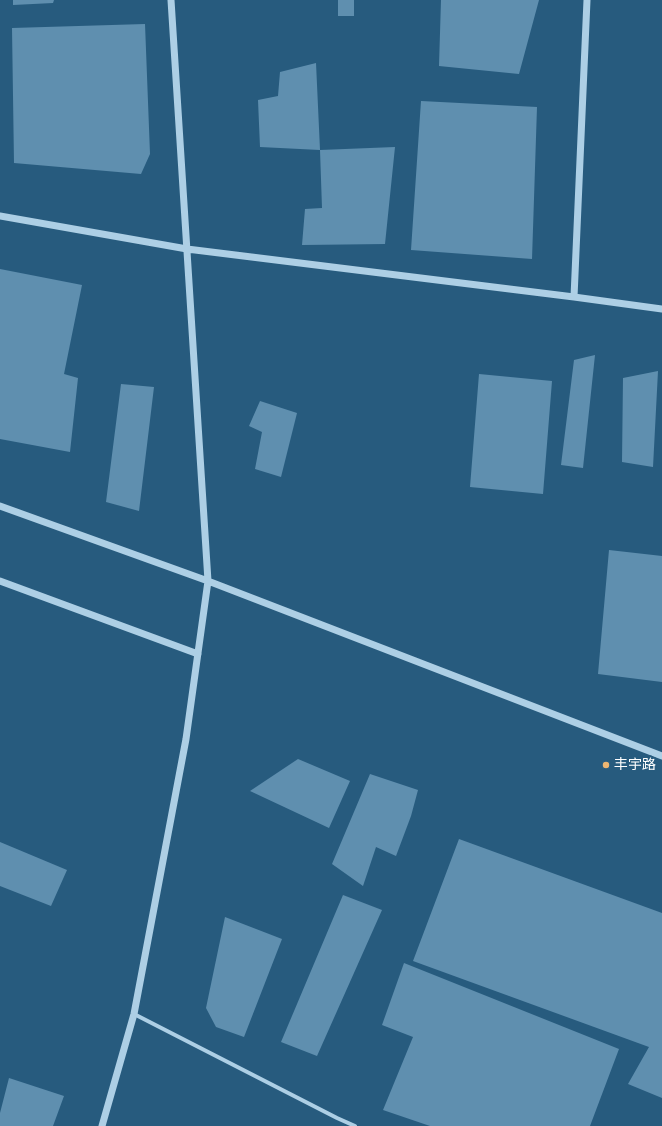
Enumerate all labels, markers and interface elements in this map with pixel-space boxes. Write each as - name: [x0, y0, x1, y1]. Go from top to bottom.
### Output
- place label: 丰宇路: [614, 757, 656, 773]
- marker: 丰宇路: [601, 760, 611, 770]

